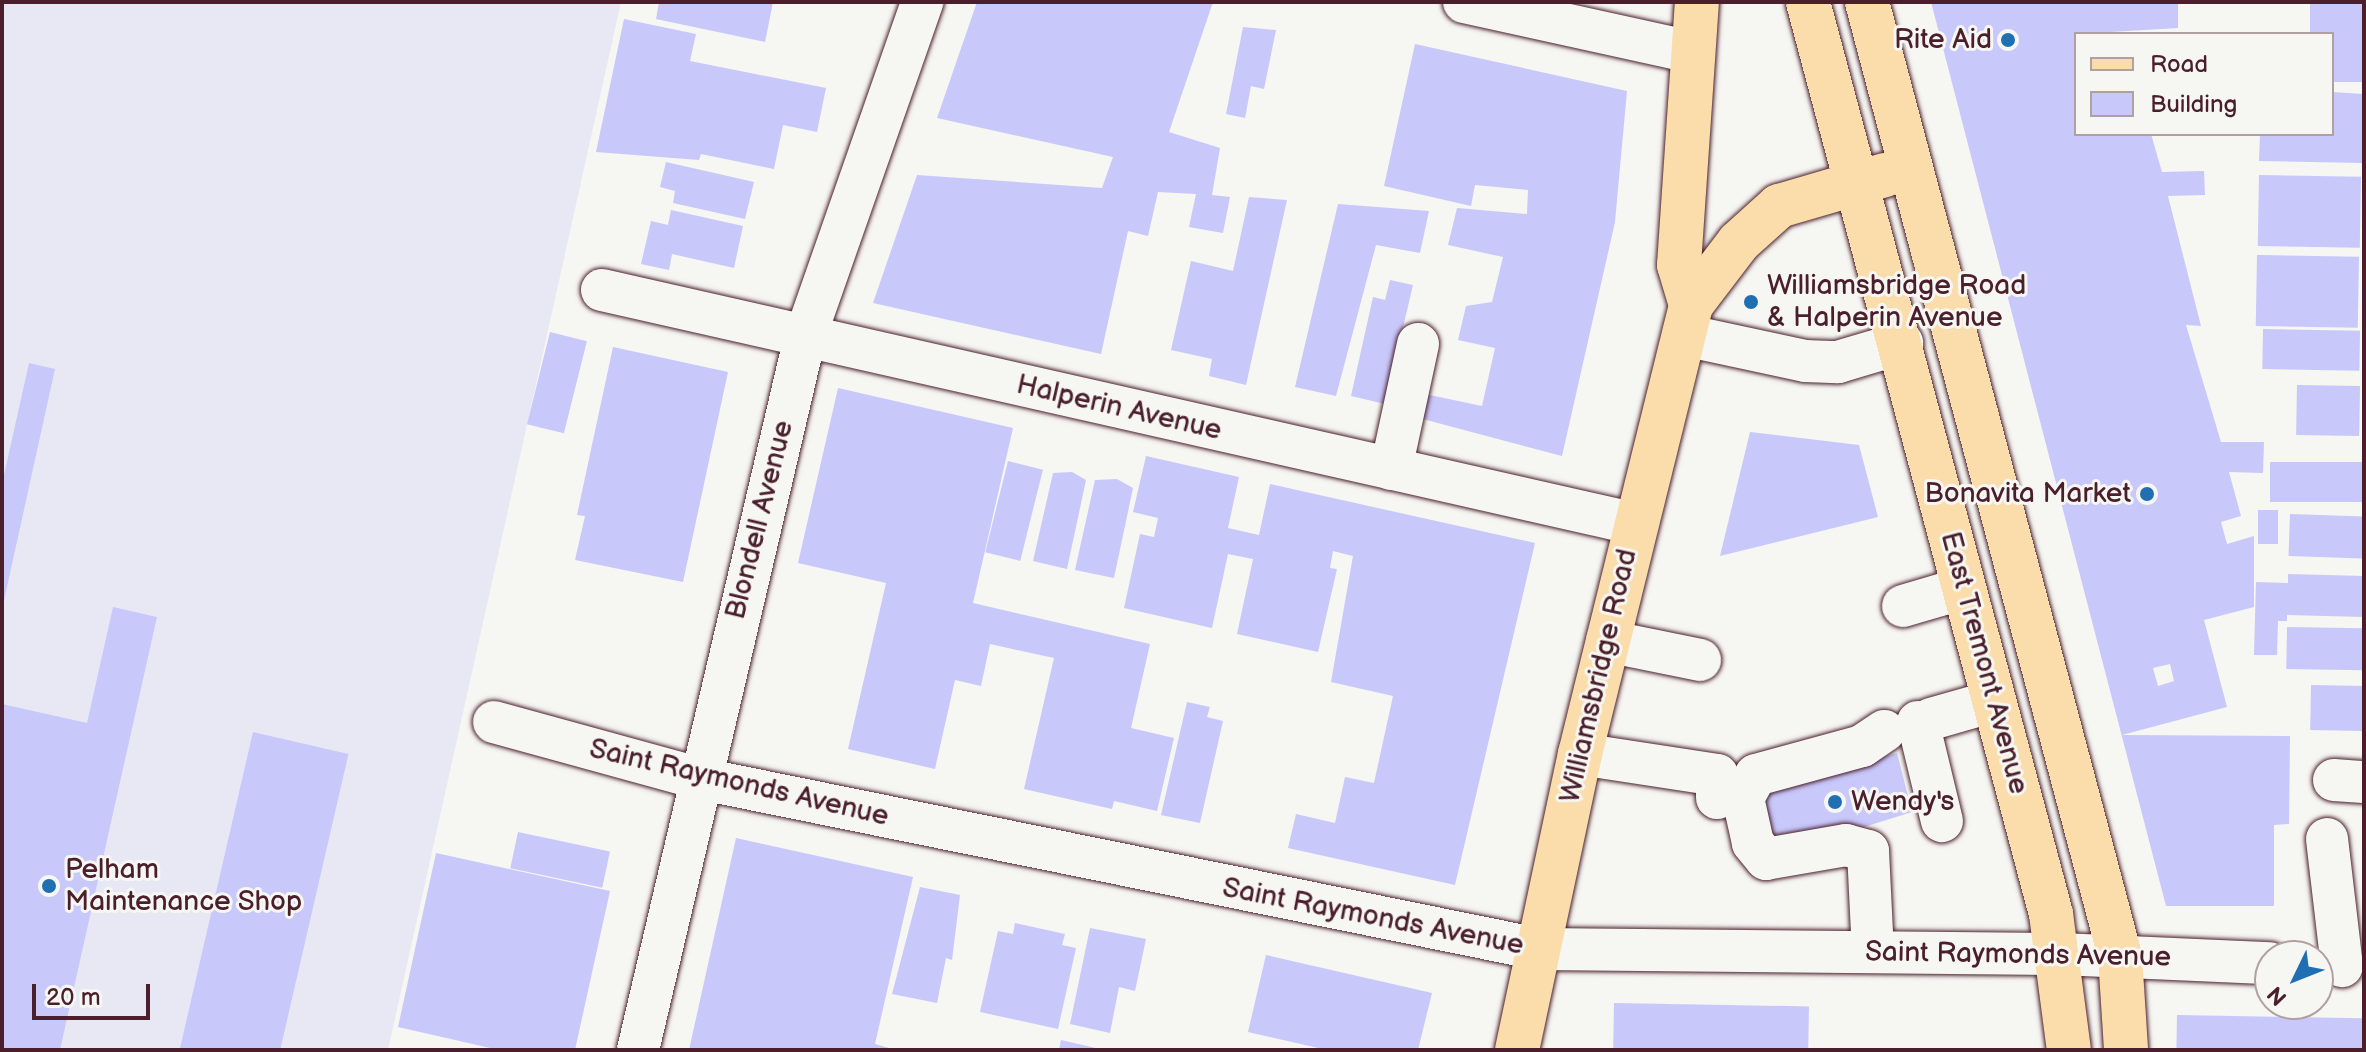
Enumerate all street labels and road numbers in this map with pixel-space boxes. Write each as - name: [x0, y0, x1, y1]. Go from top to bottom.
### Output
- street label: Halperin Avenue: [1013, 368, 1225, 448]
- street label: Blondell Avenue: [719, 417, 801, 623]
- street label: East Tremont Avenue: [1933, 528, 2035, 798]
- street label: Williamsbridge Road: [1553, 546, 1645, 806]
- street label: Saint Raymonds Avenue: [586, 732, 892, 834]
- street label: Saint Raymonds Avenue: [1220, 871, 1526, 963]
- street label: Saint Raymonds Avenue: [1865, 936, 2171, 974]

